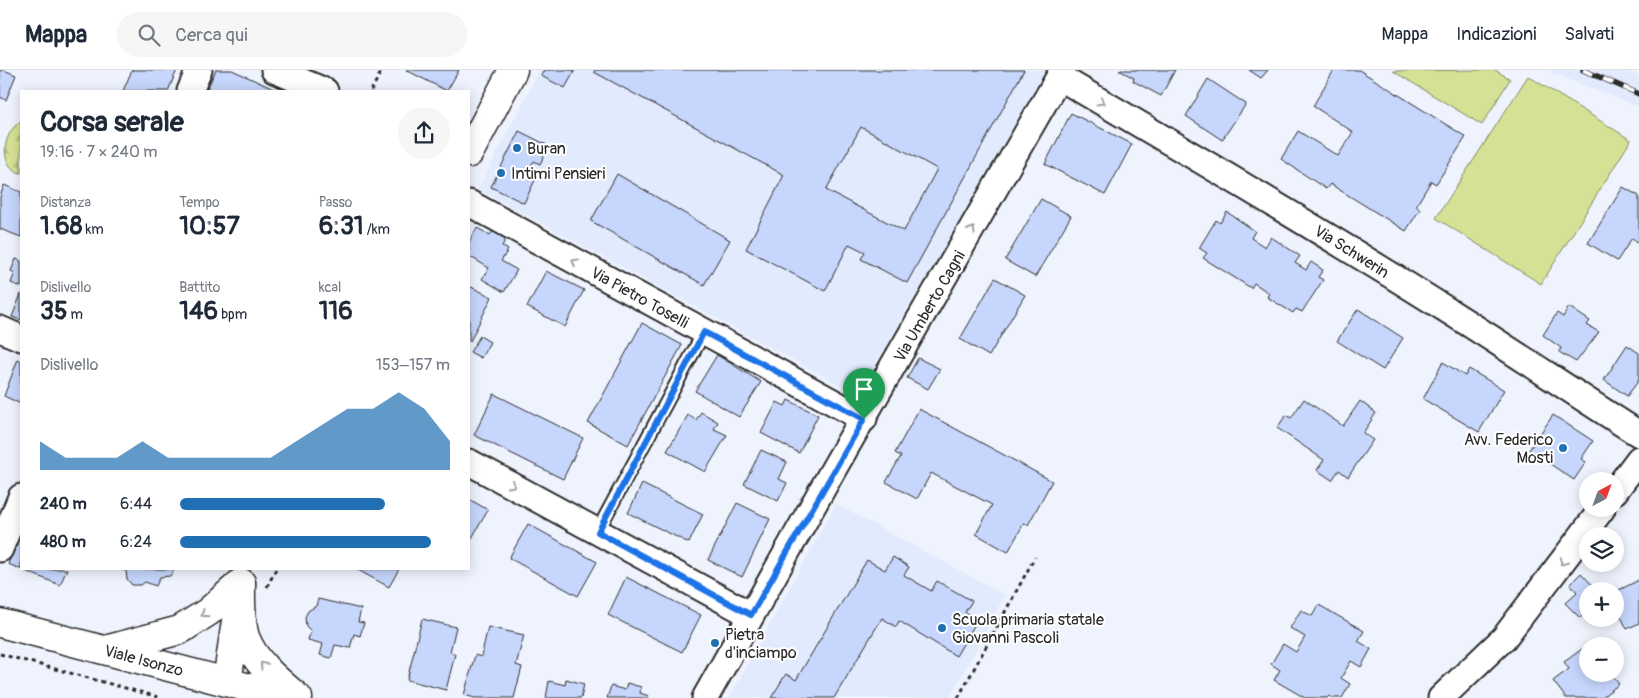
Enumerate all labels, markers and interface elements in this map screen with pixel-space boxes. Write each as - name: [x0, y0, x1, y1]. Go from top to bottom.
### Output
- search box: [117, 12, 467, 57]
- text: Mappa: [25, 20, 87, 49]
- icon: search: [135, 21, 163, 49]
- text: Cerca qui: [175, 23, 248, 47]
- text: Mappa: [1381, 23, 1428, 46]
- text: Indicazioni: [1456, 23, 1536, 46]
- text: Salvati: [1564, 23, 1614, 46]
- one-way arrow: [1096, 95, 1105, 105]
- text: Corsa serale: [40, 105, 184, 140]
- button: share: [398, 107, 450, 159]
- place label: Buran: [527, 139, 566, 159]
- text: 19:16 · 7 × 240 m: [40, 142, 158, 162]
- marker: Buran: [511, 142, 523, 154]
- place label: Intimi Pensieri: [511, 164, 606, 184]
- marker: Intimi Pensieri: [495, 167, 507, 179]
- text: Distanza: [40, 194, 91, 211]
- text: Tempo: [179, 194, 220, 211]
- text: Passo: [319, 194, 352, 211]
- text: 1.68: [40, 211, 82, 242]
- text: 10:57: [179, 211, 240, 242]
- text: 6:31: [319, 211, 364, 242]
- text: km: [82, 221, 104, 238]
- text: /km: [364, 221, 390, 238]
- street label: Via Schwerin: [1310, 221, 1393, 283]
- one-way arrow: [966, 226, 976, 235]
- street label: Via Umberto Cagni: [890, 247, 970, 366]
- one-way arrow: [571, 258, 580, 268]
- street label: Via Pietro Toselli: [587, 263, 692, 333]
- text: Dislivello: [40, 279, 91, 296]
- text: Battito: [179, 279, 220, 296]
- text: kcal: [319, 279, 341, 296]
- text: 35: [40, 296, 68, 327]
- text: 146: [179, 296, 218, 327]
- text: 116: [319, 296, 353, 327]
- text: m: [68, 306, 83, 323]
- text: bpm: [218, 306, 247, 323]
- text: Dislivello: [40, 355, 98, 375]
- text: 153–157 m: [376, 355, 450, 375]
- pin: [843, 368, 885, 419]
- icon: arrive: [850, 375, 878, 403]
- place label: Avv. Federico Mosti: [1464, 430, 1553, 468]
- marker: Avv. Federico Mosti: [1557, 442, 1569, 454]
- north arrow: [1579, 472, 1624, 518]
- map controls: [1579, 472, 1624, 682]
- one-way arrow: [506, 479, 515, 489]
- text: 240 m: [40, 494, 87, 514]
- text: 6:44: [120, 494, 152, 514]
- button: layers: [1579, 527, 1624, 572]
- text: 480 m: [40, 532, 86, 552]
- text: 6:24: [120, 532, 152, 552]
- one-way arrow: [1560, 556, 1568, 565]
- button: +: [1579, 582, 1624, 627]
- one-way arrow: [200, 608, 210, 617]
- place label: Scuola primaria statale Giovanni Pascoli: [952, 610, 1104, 648]
- marker: Scuola primaria statale Giovanni Pascoli: [936, 622, 948, 634]
- place label: Pietra d'inciampo: [725, 625, 797, 663]
- marker: Pietra d'inciampo: [709, 637, 721, 649]
- button: −: [1579, 637, 1624, 682]
- street label: Viale Isonzo: [102, 641, 186, 681]
- one-way arrow: [260, 662, 269, 671]

